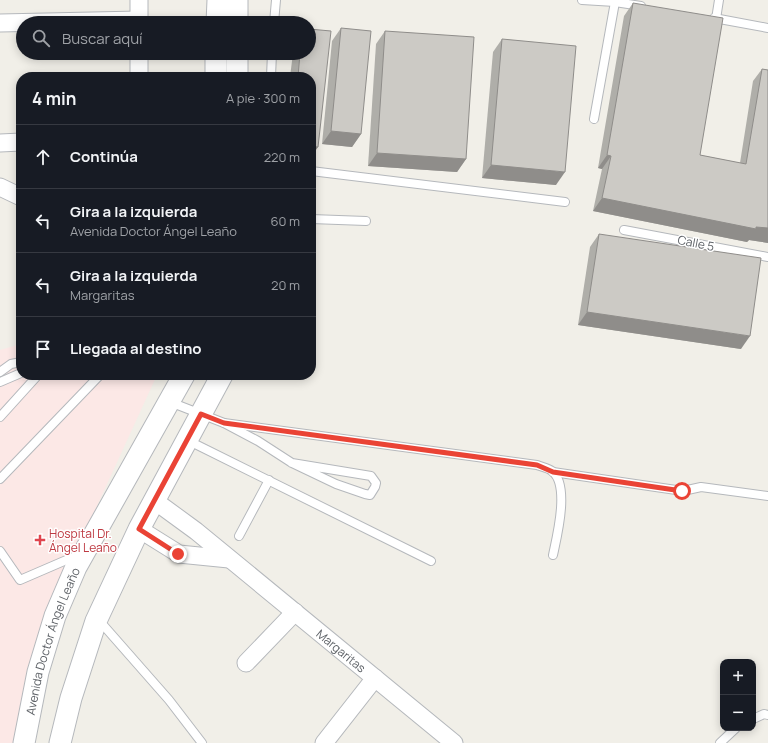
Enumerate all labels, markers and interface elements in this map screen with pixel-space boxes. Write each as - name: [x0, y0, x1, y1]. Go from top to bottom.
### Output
- search box: [16, 16, 316, 60]
- icon: search: [30, 27, 52, 49]
- text: Buscar aquí: [62, 28, 143, 49]
- text: 4 min: [32, 87, 76, 110]
- text: A pie · 300 m: [226, 89, 300, 107]
- icon: ahead: [32, 146, 54, 168]
- text: Continúa: [70, 146, 138, 167]
- text: 220 m: [264, 148, 300, 166]
- text: Gira a la izquierda: [70, 201, 197, 222]
- icon: left: [32, 210, 54, 232]
- text: 60 m: [270, 212, 300, 230]
- text: Avenida Doctor Ángel Leaño: [70, 222, 237, 240]
- street label: Calle 5: [676, 231, 716, 255]
- text: Gira a la izquierda: [70, 265, 197, 286]
- icon: left: [32, 274, 54, 296]
- text: 20 m: [271, 276, 300, 294]
- text: Margaritas: [70, 286, 134, 304]
- icon: arrive: [32, 338, 54, 360]
- text: Llegada al destino: [70, 338, 202, 359]
- route start: [673, 482, 691, 500]
- place label: Hospital Dr. Ángel Leaño: [49, 525, 117, 556]
- marker: Hospital Dr. Ángel Leaño: [34, 534, 46, 546]
- route end: [169, 545, 187, 563]
- street label: Avenida Doctor Ángel Leaño: [21, 565, 83, 716]
- street label: Margaritas: [313, 625, 370, 676]
- map controls: [720, 659, 756, 731]
- button: +: [720, 659, 756, 695]
- button: −: [720, 695, 756, 731]

